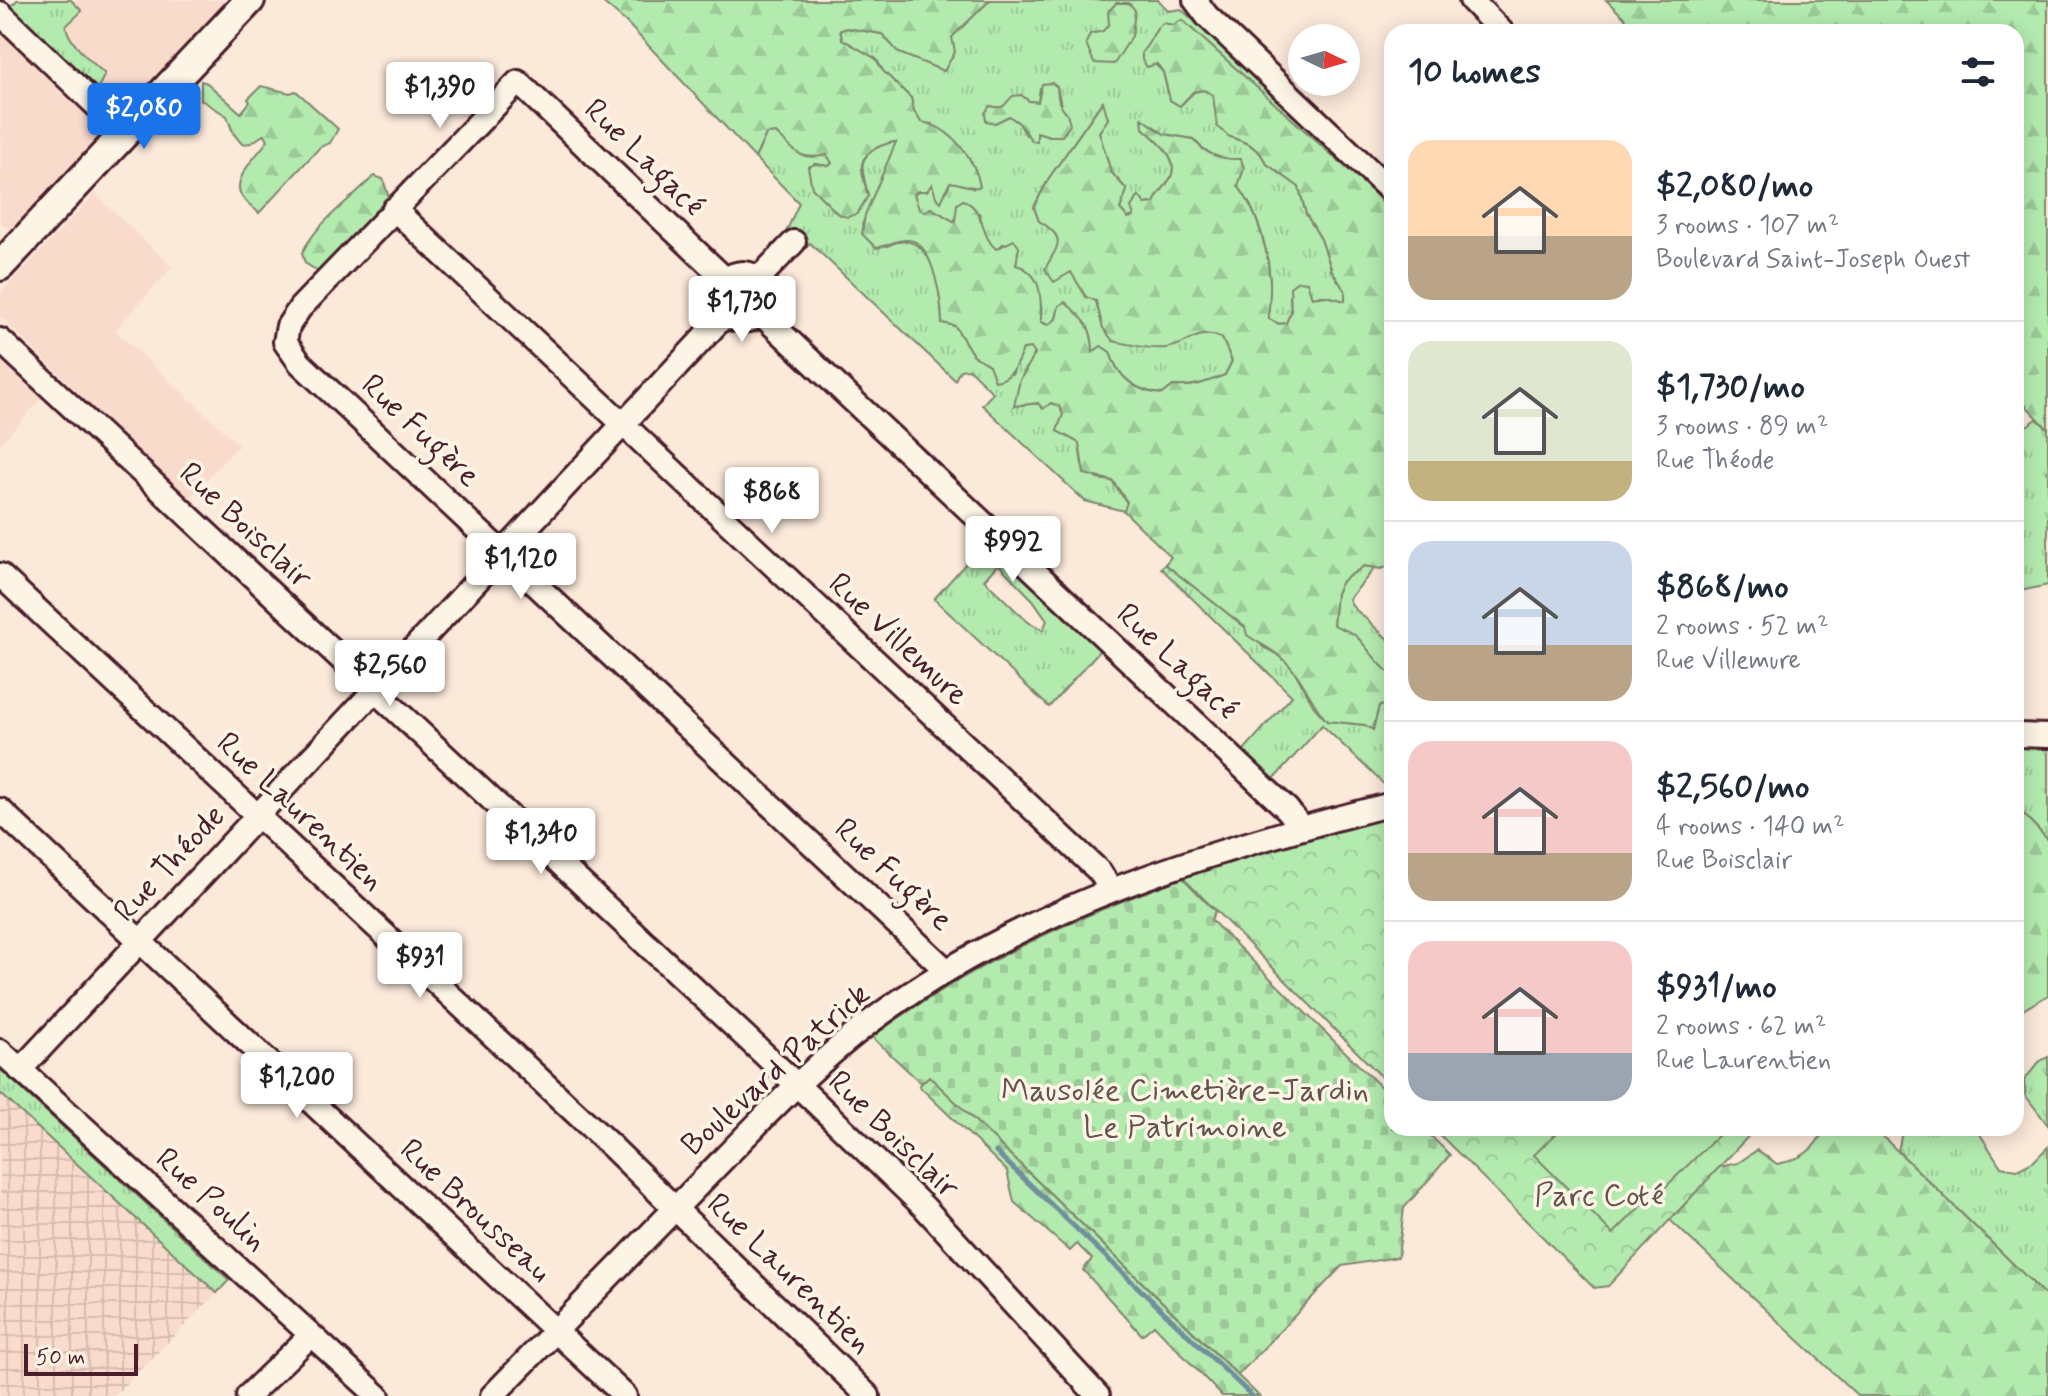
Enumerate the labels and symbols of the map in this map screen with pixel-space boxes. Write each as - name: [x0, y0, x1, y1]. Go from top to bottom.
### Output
- north arrow: [1288, 24, 1360, 96]
- pin: $1,390: [375, 62, 505, 130]
- pin: $2,080: [79, 83, 209, 151]
- street label: Rue Lagacé: [572, 90, 714, 229]
- pin: $1,730: [677, 276, 807, 344]
- street label: Rue Fugère: [349, 365, 489, 499]
- street label: Rue Boisclair: [169, 453, 321, 599]
- pin: $868: [725, 467, 819, 535]
- pin: $992: [966, 516, 1060, 584]
- pin: $1,120: [456, 533, 586, 601]
- street label: Rue Villemure: [819, 564, 977, 716]
- street label: Rue Lagacé: [1105, 594, 1247, 732]
- pin: $2,560: [325, 640, 455, 708]
- street label: Rue Laurentien: [207, 723, 393, 901]
- street label: Rue Théode: [105, 796, 235, 932]
- pin: $1,340: [476, 808, 606, 876]
- street label: Rue Fugère: [822, 809, 962, 943]
- pin: $931: [373, 932, 467, 1000]
- street label: Boulevard Patrick: [673, 974, 879, 1166]
- pin: $1,200: [232, 1052, 362, 1120]
- street label: Rue Boisclair: [818, 1062, 968, 1209]
- park label: Mausolée Cimetière-Jardin Le Patrimoine: [1001, 1070, 1369, 1149]
- street label: Rue Brousseau: [390, 1130, 560, 1292]
- street label: Rue Poulin: [146, 1139, 276, 1261]
- park label: Parc Coté: [1534, 1175, 1664, 1217]
- street label: Rue Laurentien: [697, 1184, 881, 1364]
- scale bar: [24, 1340, 138, 1376]

